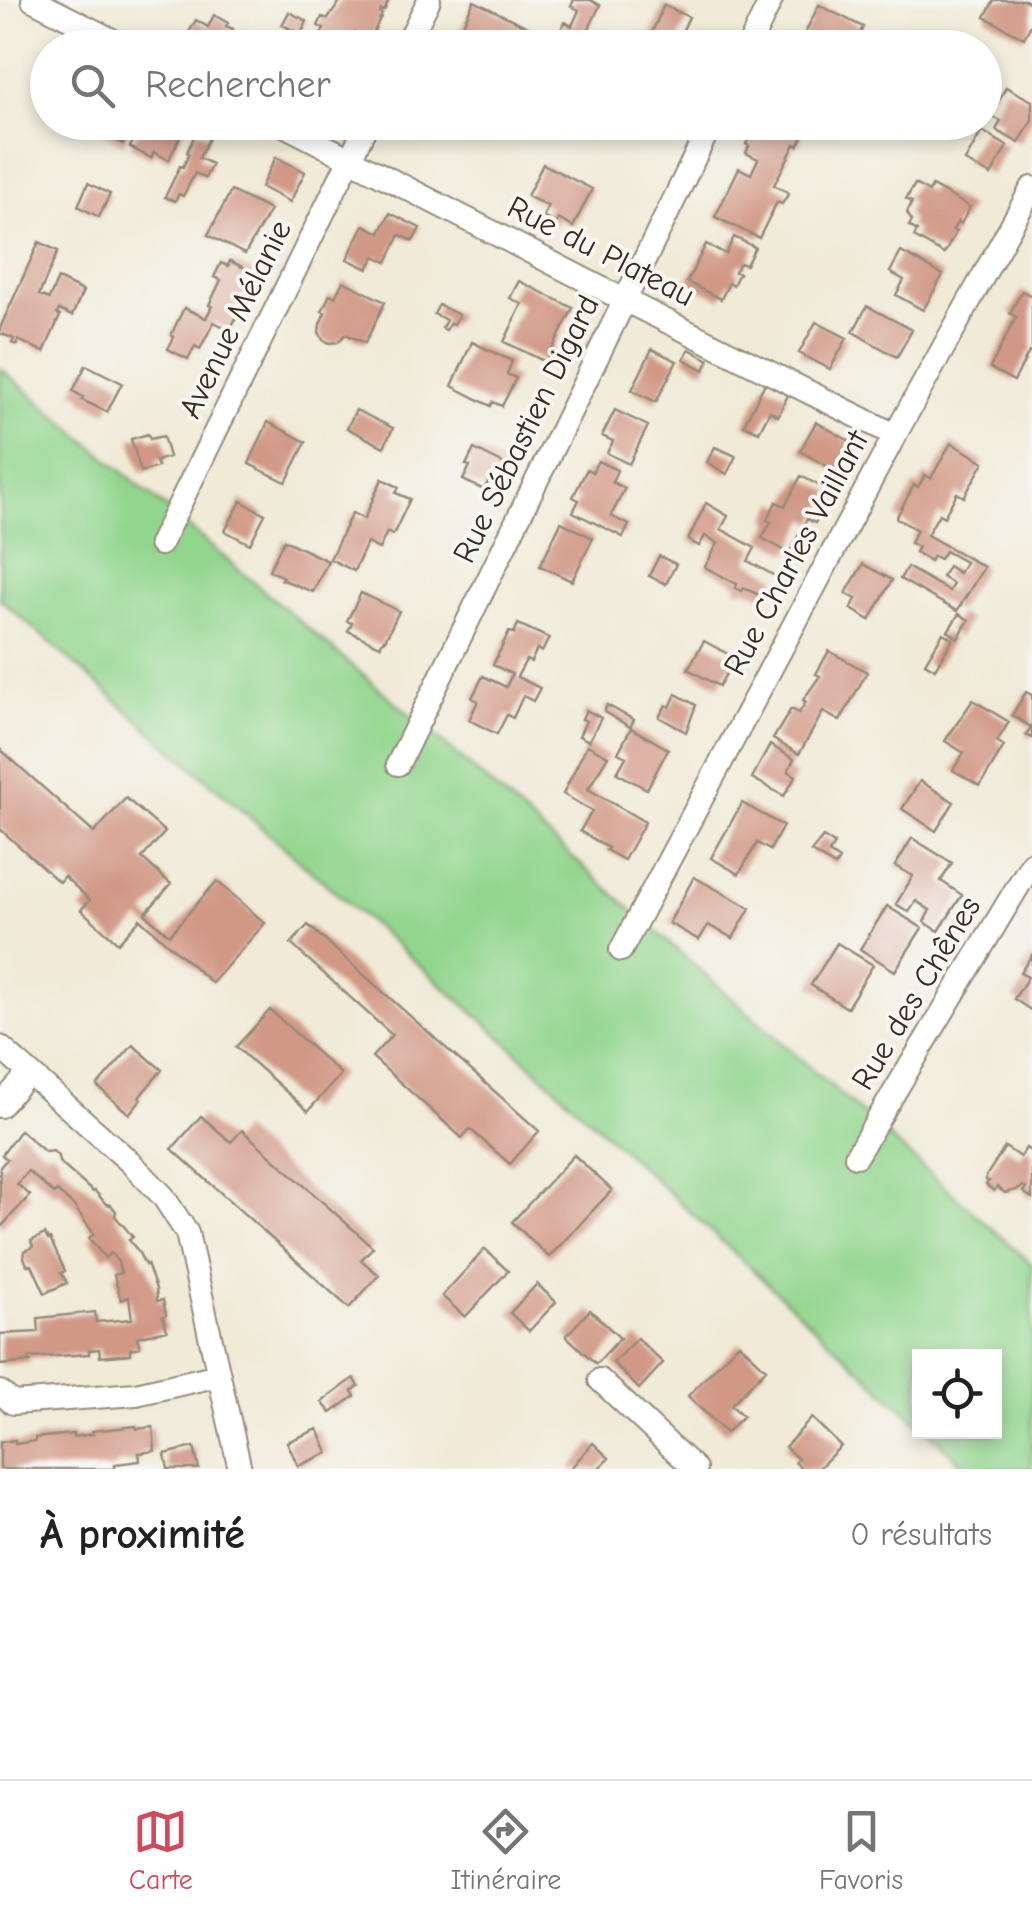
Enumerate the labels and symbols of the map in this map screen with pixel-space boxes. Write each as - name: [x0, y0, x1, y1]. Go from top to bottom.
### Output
- street label: Rue du Plateau: [501, 188, 701, 314]
- street label: Avenue Mélanie: [171, 214, 299, 424]
- street label: Rue Sébastien Digard: [445, 289, 607, 569]
- street label: Rue Charles Vaillant: [716, 424, 877, 682]
- street label: Rue des Chênes: [844, 890, 988, 1096]

